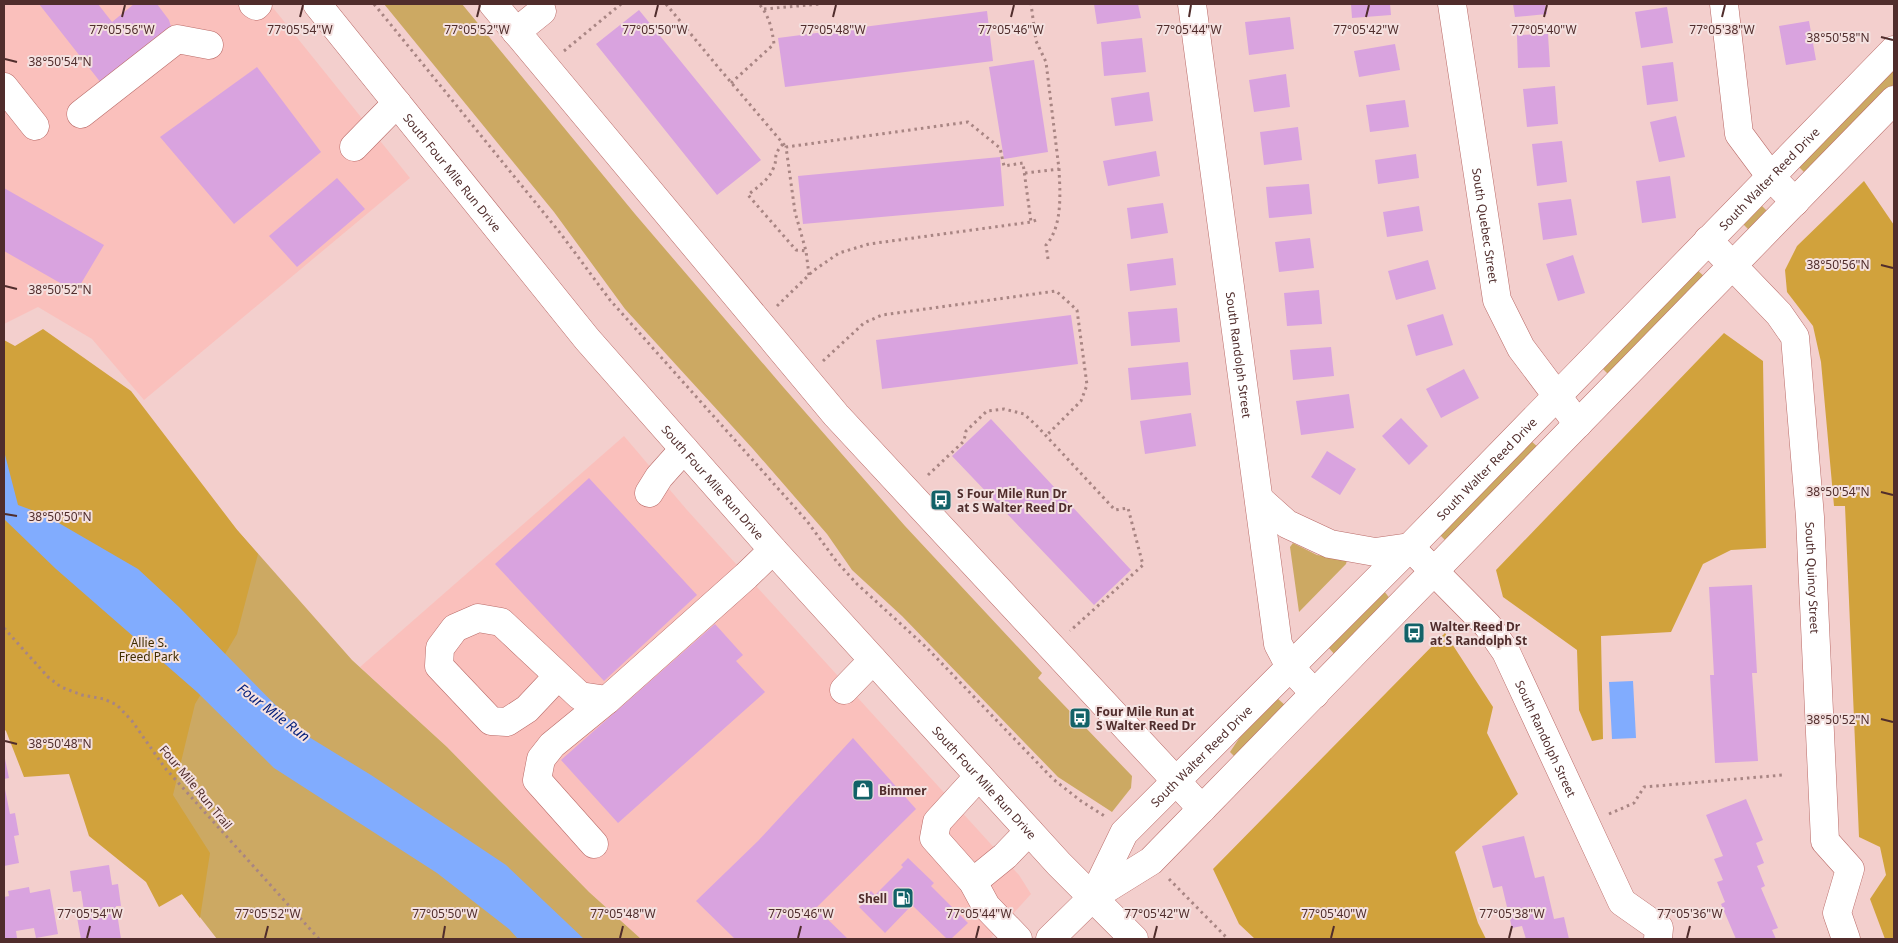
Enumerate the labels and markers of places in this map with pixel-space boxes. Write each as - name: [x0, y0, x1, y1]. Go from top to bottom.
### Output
- place label: S Four Mile Run Dr at S Walter Reed Dr: [957, 485, 1073, 516]
- bus stop icon: S Four Mile Run Dr at S Walter Reed Dr: [929, 488, 953, 512]
- place label: Walter Reed Dr at S Randolph St: [1430, 618, 1527, 649]
- bus stop icon: Walter Reed Dr at S Randolph St: [1402, 621, 1426, 645]
- place label: Four Mile Run at S Walter Reed Dr: [1096, 703, 1196, 734]
- bus stop icon: Four Mile Run at S Walter Reed Dr: [1068, 706, 1092, 730]
- shop icon: Bimmer: [851, 778, 875, 802]
- place label: Bimmer: [879, 782, 927, 799]
- fuel station icon: Shell: [891, 886, 915, 910]
- place label: Shell: [858, 890, 887, 907]

